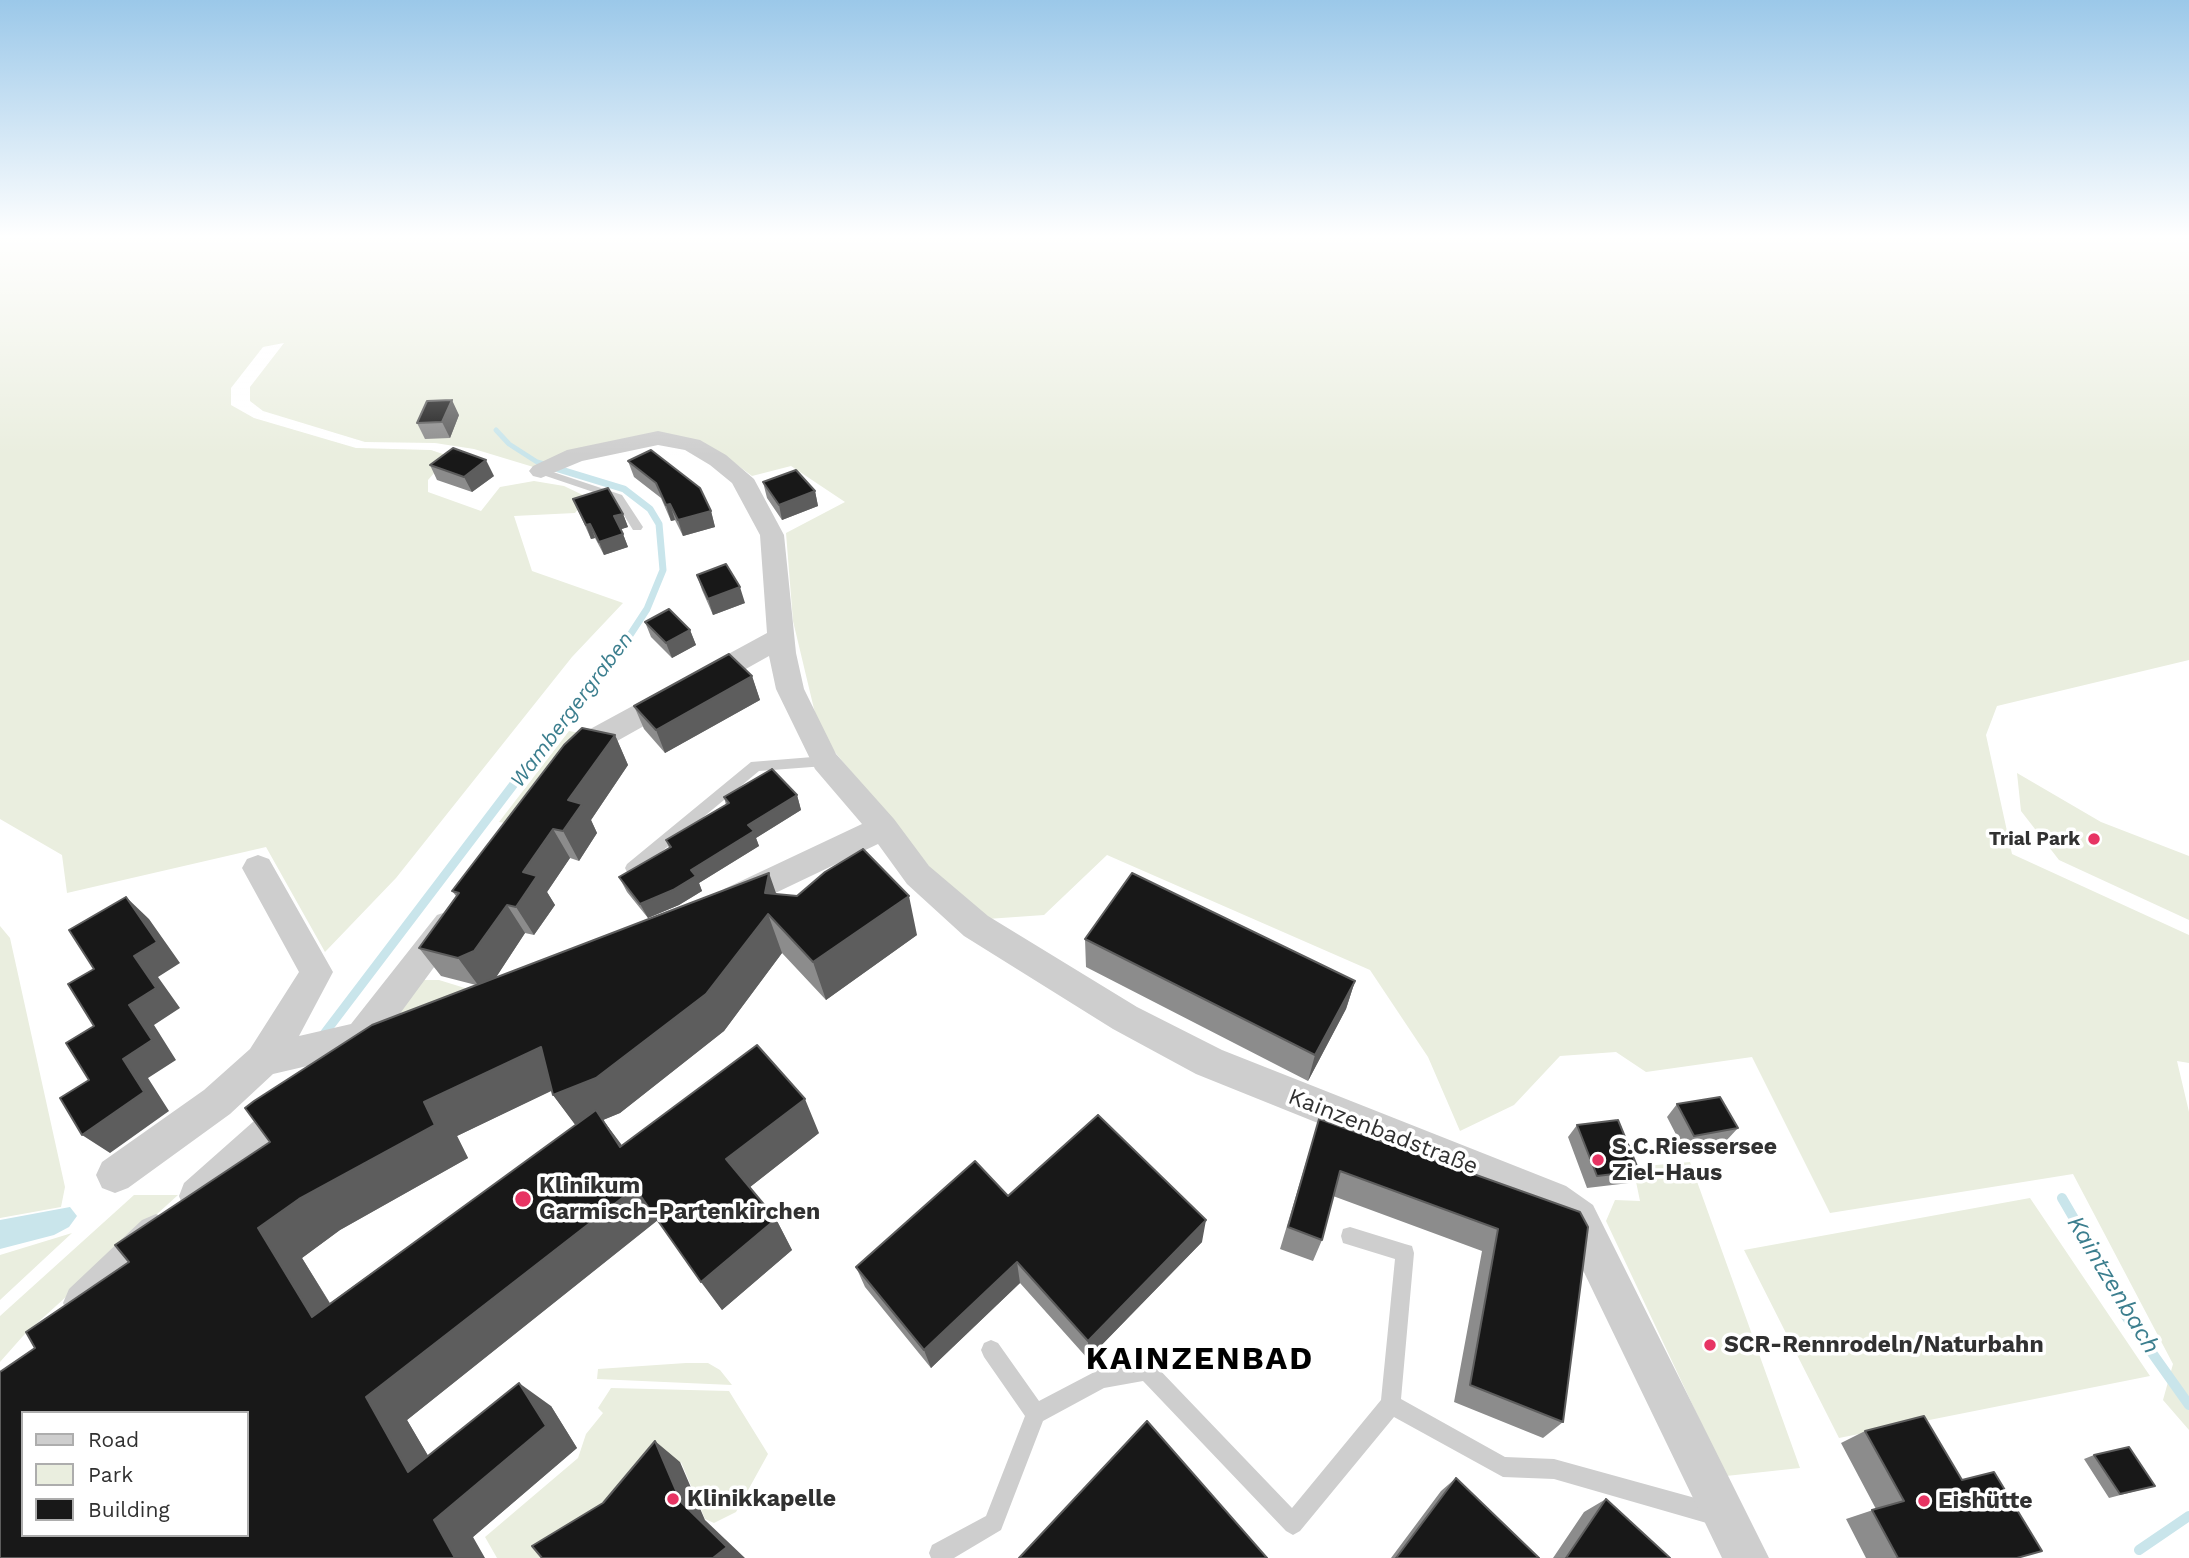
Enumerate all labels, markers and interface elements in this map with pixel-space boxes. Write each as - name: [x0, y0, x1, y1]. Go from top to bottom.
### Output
- water label: Wambergergraben: [505, 627, 639, 793]
- place label: Trial Park: [1989, 828, 2080, 850]
- marker: Trial Park: [2086, 831, 2102, 847]
- street label: Kainzenbadstraße: [1284, 1083, 1482, 1181]
- place label: S.C.Riessersee Ziel-Haus: [1612, 1133, 1777, 1187]
- marker: S.C.Riessersee Ziel-Haus: [1590, 1152, 1606, 1168]
- place label: Klinikum Garmisch-Partenkirchen: [539, 1172, 820, 1226]
- marker: Klinikum Garmisch-Partenkirchen: [513, 1189, 533, 1209]
- water label: Kaintzenbach: [2061, 1211, 2165, 1359]
- place label: SCR-Rennrodeln/Naturbahn: [1724, 1331, 2044, 1359]
- marker: SCR-Rennrodeln/Naturbahn: [1702, 1337, 1718, 1353]
- district label: KAINZENBAD: [1087, 1341, 1313, 1379]
- legend: [21, 1411, 248, 1537]
- text: Road: [88, 1427, 139, 1452]
- text: Park: [88, 1462, 133, 1487]
- place label: Klinikkapelle: [687, 1485, 836, 1513]
- place label: Eishütte: [1938, 1487, 2033, 1515]
- marker: Klinikkapelle: [665, 1491, 681, 1507]
- marker: Eishütte: [1916, 1493, 1932, 1509]
- text: Building: [88, 1497, 170, 1522]

